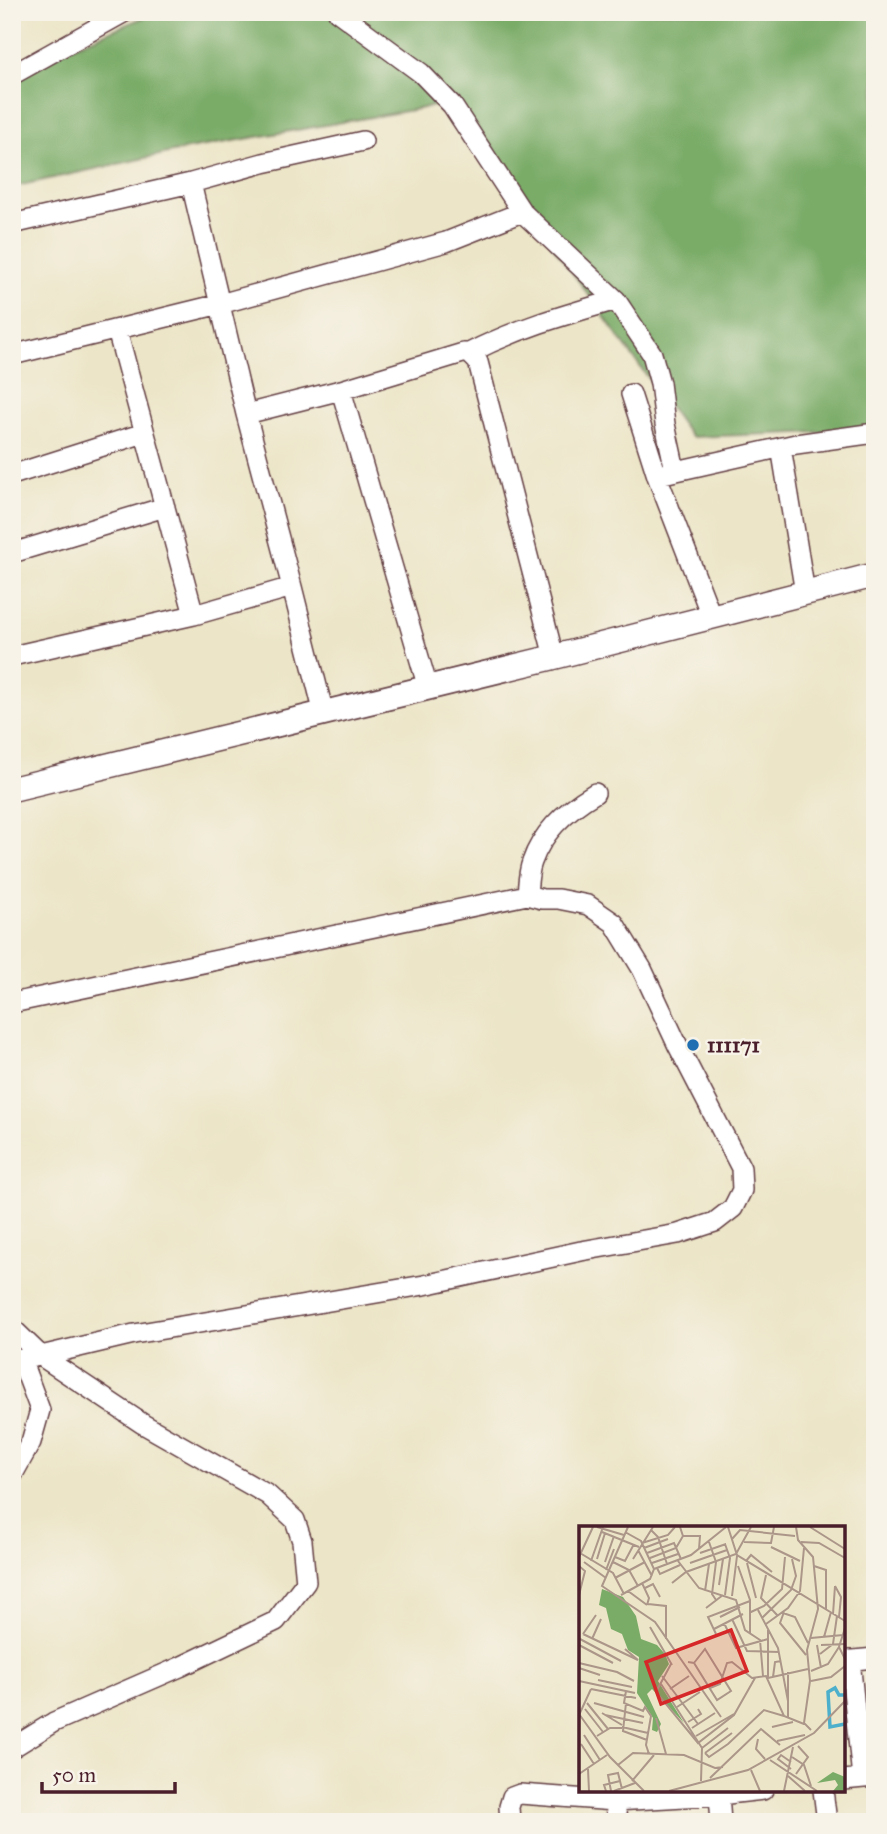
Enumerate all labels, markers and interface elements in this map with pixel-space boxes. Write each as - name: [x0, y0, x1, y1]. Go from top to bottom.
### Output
- place label: 111171: [707, 1032, 760, 1058]
- marker: 111171: [685, 1037, 701, 1053]
- inset map: [579, 1526, 845, 1792]
- scale bar: [42, 1750, 175, 1794]
- text: 50 m: [52, 1762, 97, 1788]

